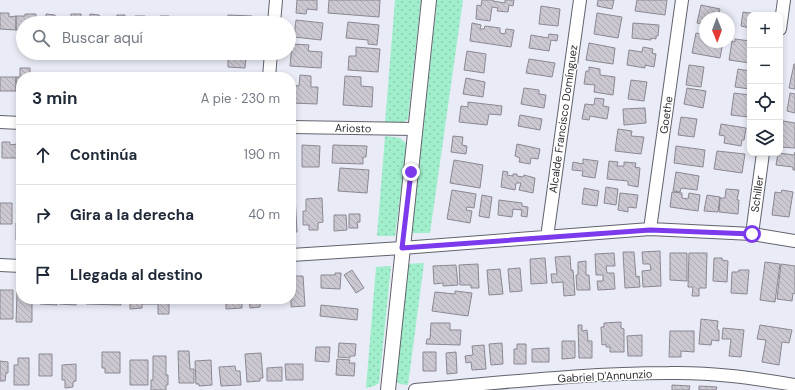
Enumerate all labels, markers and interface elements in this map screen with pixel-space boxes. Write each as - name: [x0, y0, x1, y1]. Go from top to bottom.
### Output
- north arrow: [699, 12, 735, 48]
- map controls: [747, 12, 783, 156]
- button: +: [747, 12, 783, 48]
- search box: [16, 16, 296, 60]
- icon: search: [30, 27, 52, 49]
- text: Buscar aquí: [62, 28, 143, 48]
- street label: Alcalde Francisco Domínguez: [546, 44, 580, 194]
- button: −: [747, 48, 783, 84]
- button: locate: [747, 84, 783, 120]
- text: 3 min: [32, 87, 77, 109]
- text: A pie · 230 m: [201, 90, 280, 107]
- street label: Goethe: [656, 95, 676, 135]
- button: layers: [747, 120, 783, 156]
- street label: Ariosto: [335, 121, 371, 135]
- icon: ahead: [32, 144, 54, 166]
- text: Continúa: [70, 145, 137, 165]
- text: 190 m: [244, 146, 280, 163]
- route end: [402, 163, 420, 181]
- street label: Schiller: [748, 175, 766, 213]
- icon: right: [32, 204, 54, 226]
- text: Gira a la derecha: [70, 205, 194, 225]
- text: 40 m: [248, 206, 280, 223]
- route start: [743, 225, 761, 243]
- icon: arrive: [32, 264, 54, 286]
- text: Llegada al destino: [70, 265, 203, 285]
- street label: Gabriel D'Annunzio: [557, 367, 653, 385]

